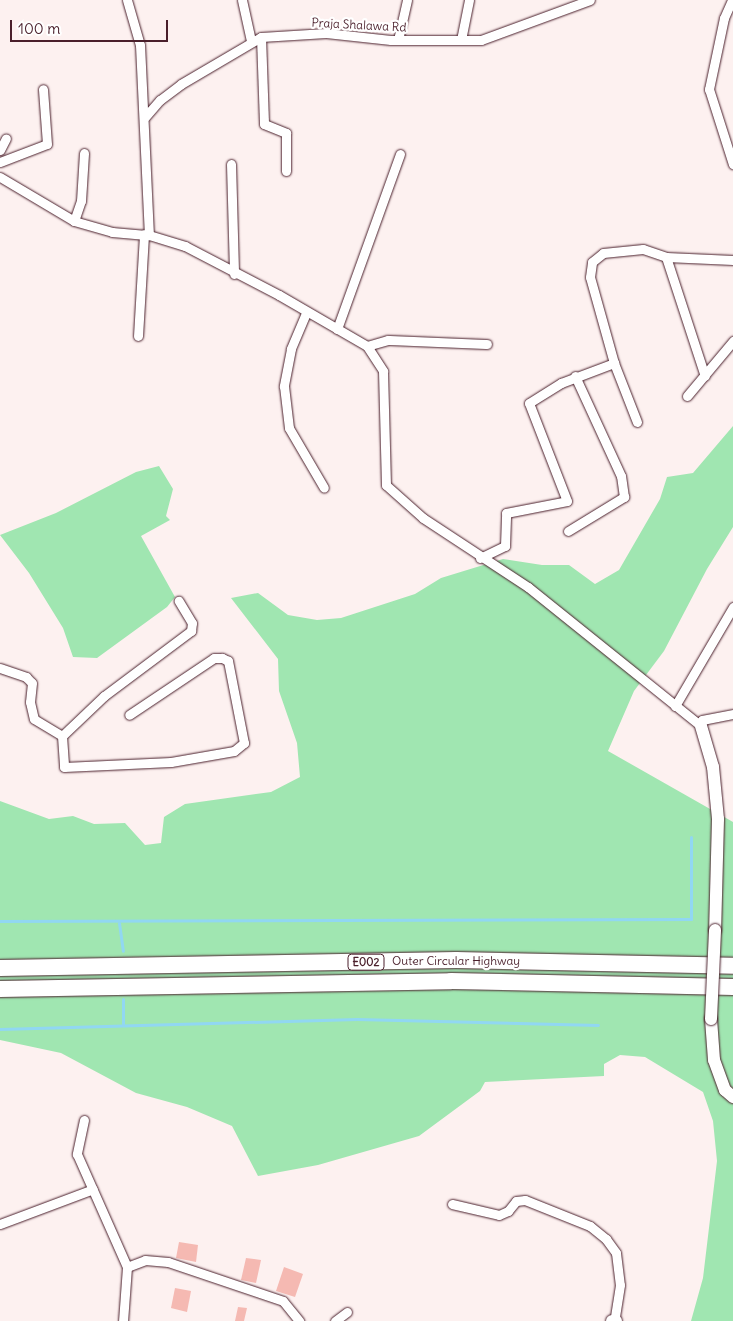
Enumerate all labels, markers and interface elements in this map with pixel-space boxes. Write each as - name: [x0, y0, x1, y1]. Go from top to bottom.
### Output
- scale bar: [12, 10, 170, 42]
- street label: Praja Shalawa Rd: [311, 15, 407, 35]
- text: 100 m: [18, 19, 60, 38]
- road number: E002: [347, 954, 385, 970]
- street label: Outer Circular Highway: [392, 954, 520, 968]

